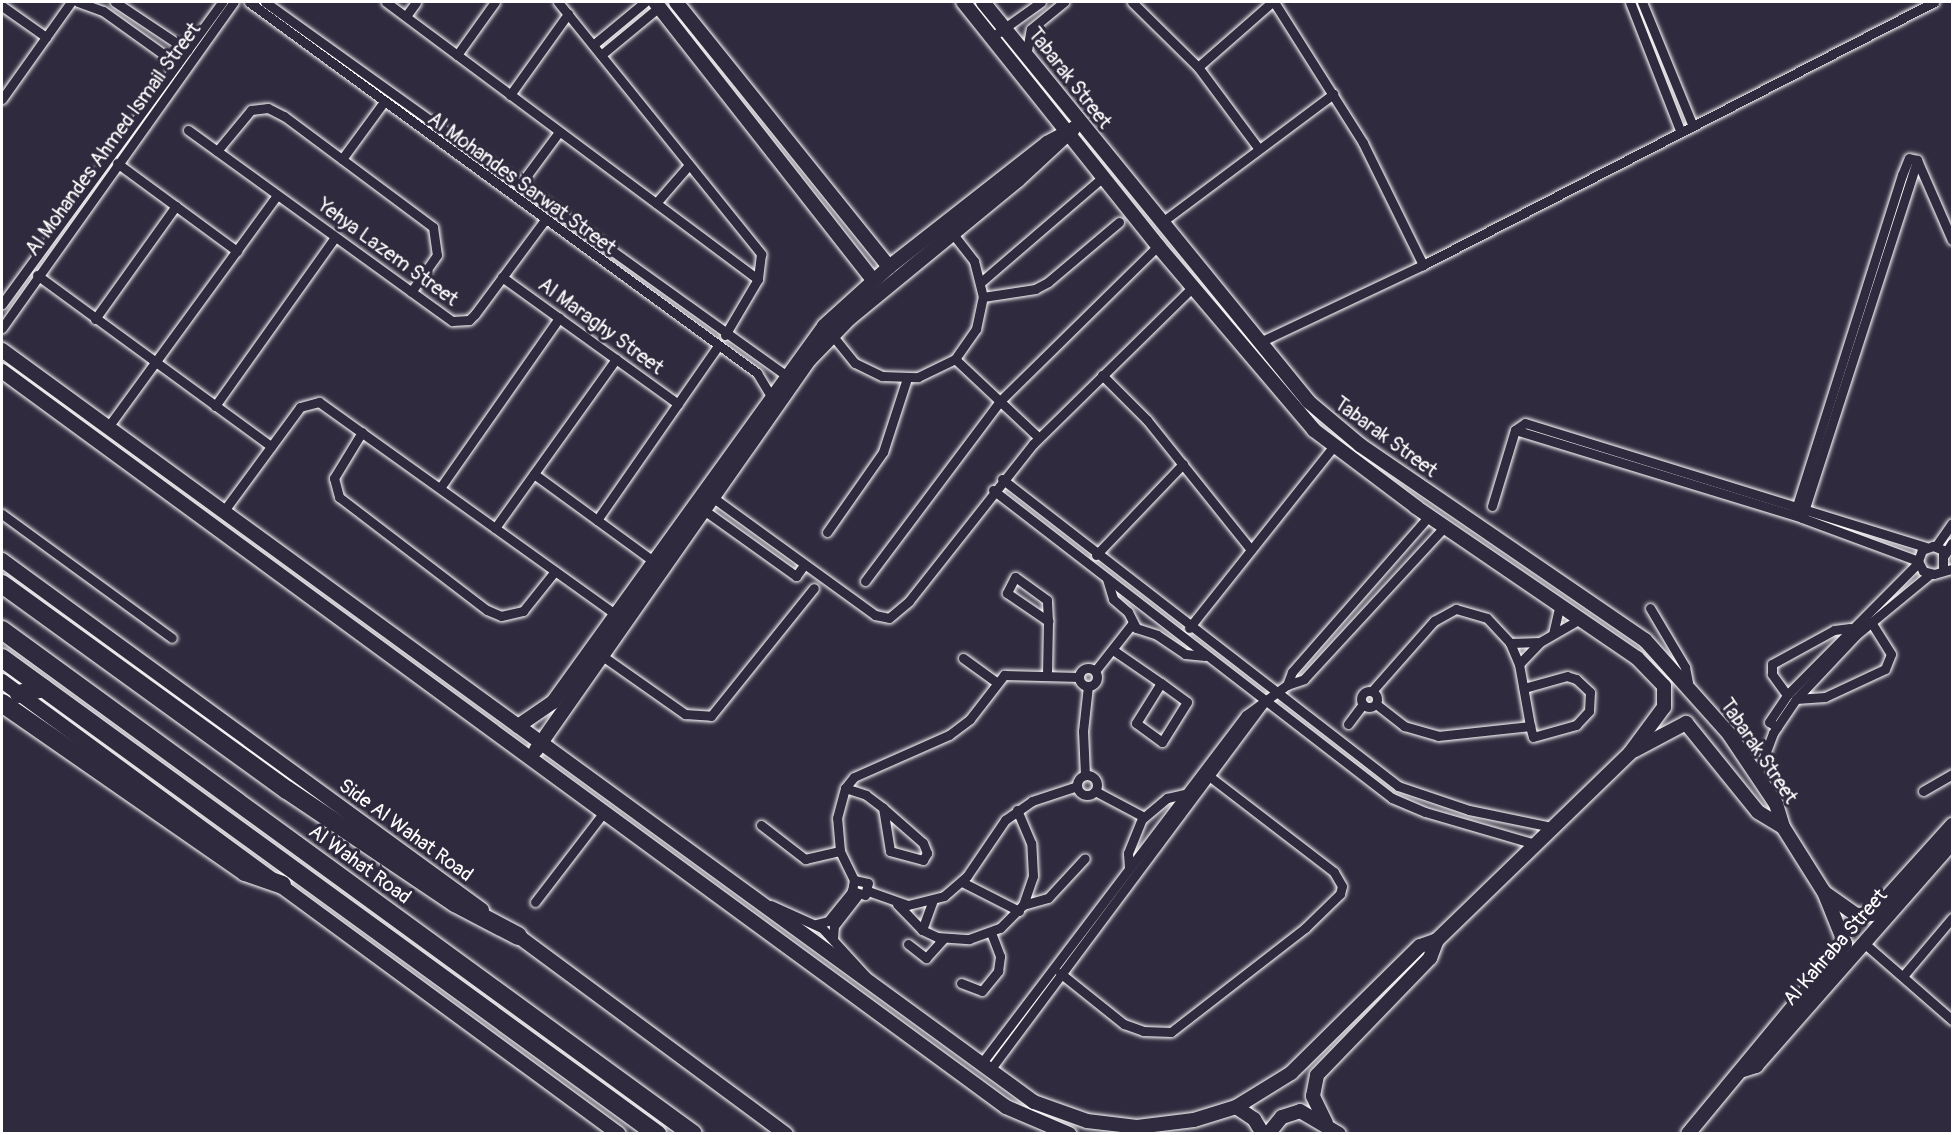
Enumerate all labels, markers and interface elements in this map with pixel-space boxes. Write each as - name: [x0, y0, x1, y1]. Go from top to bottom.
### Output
- street label: Al Mohandes Ahmed Ismail Street: [20, 18, 206, 260]
- street label: Tabarak Street: [1023, 23, 1117, 133]
- street label: Al Mohandes Sarwat Street: [423, 107, 621, 259]
- street label: Yehya Lazem Street: [313, 193, 463, 311]
- street label: Al Maraghy Street: [534, 273, 668, 379]
- street label: Tabarak Street: [1330, 392, 1442, 482]
- street label: Tabarak Street: [1715, 694, 1803, 808]
- street label: Side Al Wahat Road: [334, 773, 478, 887]
- street label: Al Wahat Road: [304, 819, 416, 909]
- street label: Al Kahraba Street: [1778, 884, 1892, 1010]

